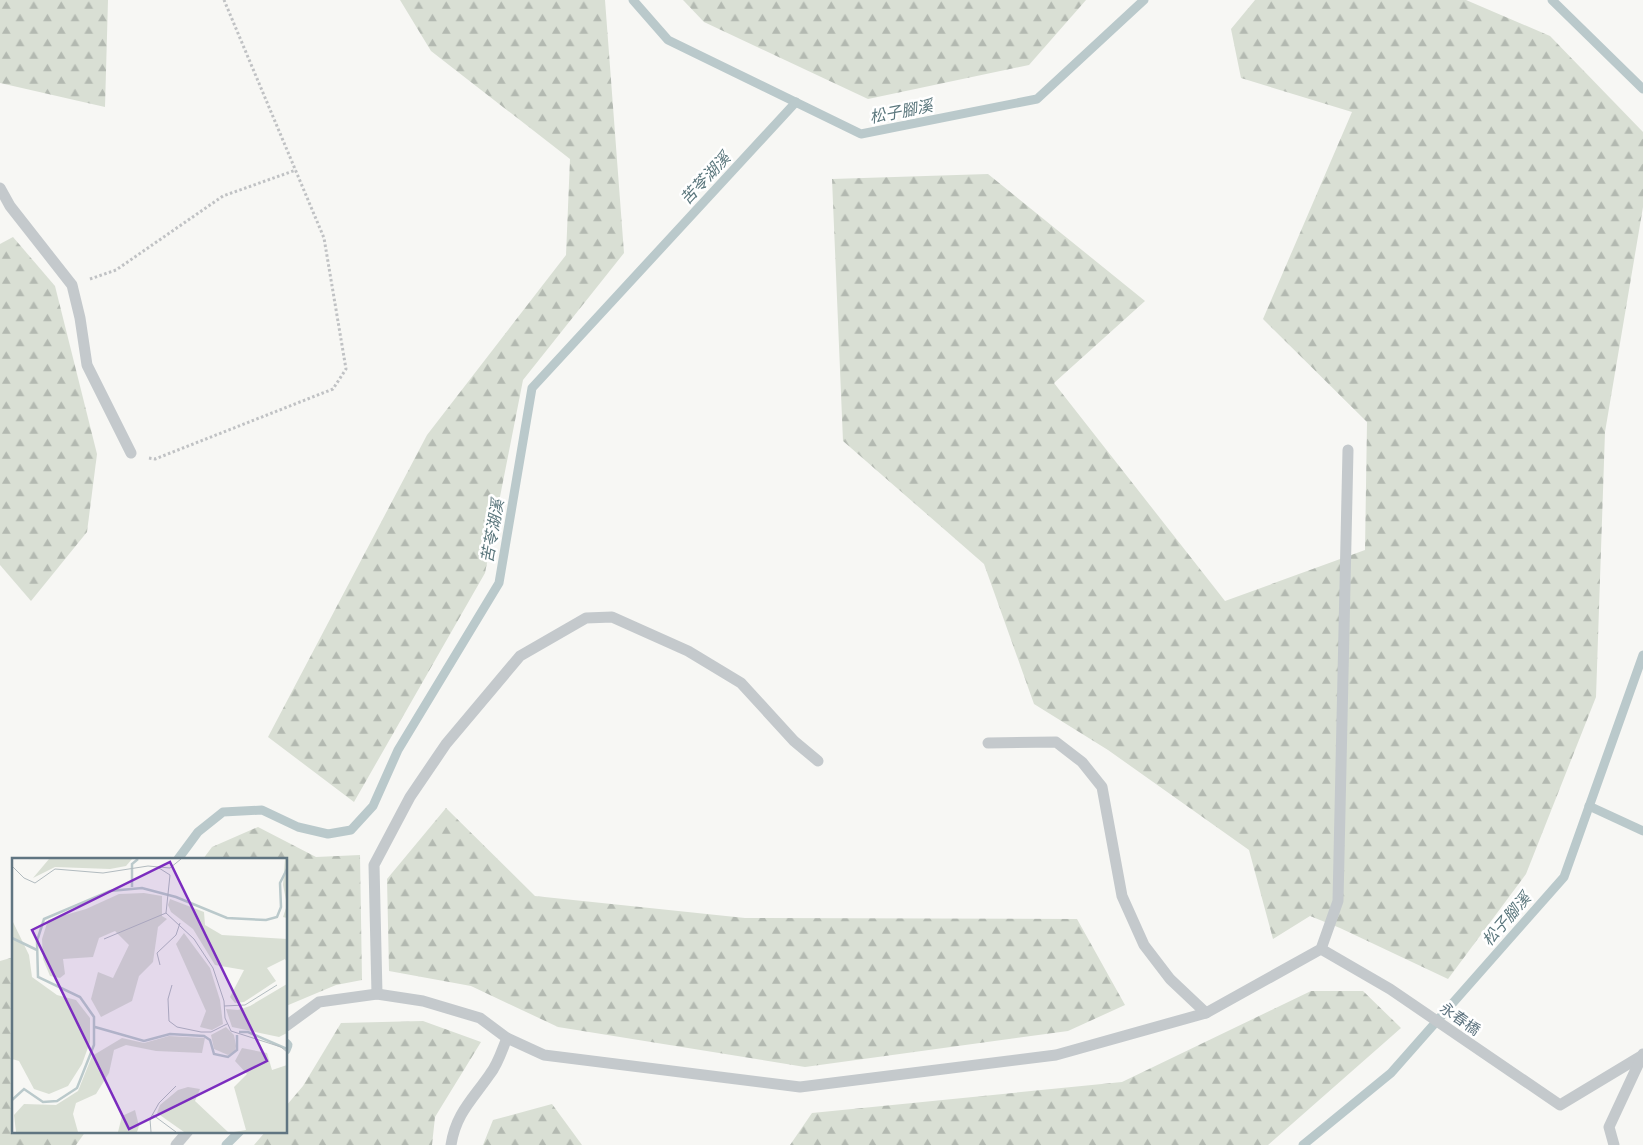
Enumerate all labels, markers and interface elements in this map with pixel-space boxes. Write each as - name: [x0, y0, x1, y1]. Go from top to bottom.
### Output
- water label: 松子腳溪: [868, 97, 936, 128]
- water label: 苦苓湖溪: [677, 148, 736, 209]
- water label: 苦苓湖溪: [479, 496, 509, 564]
- inset map: [12, 858, 288, 1132]
- water label: 松子腳溪: [1479, 888, 1537, 950]
- street label: 永春橋: [1436, 999, 1484, 1040]

